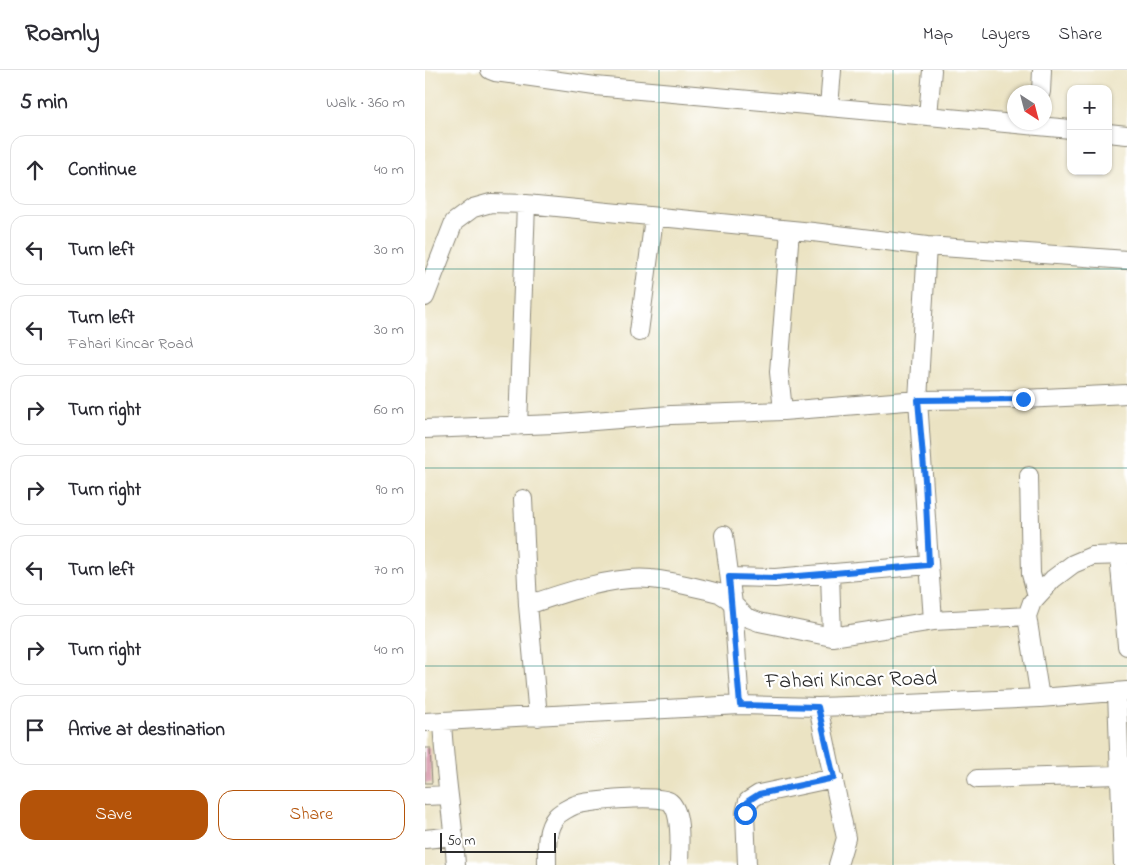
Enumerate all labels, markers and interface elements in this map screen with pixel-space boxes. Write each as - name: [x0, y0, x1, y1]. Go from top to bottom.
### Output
- text: Roamly: [25, 17, 100, 52]
- text: Map: [923, 22, 953, 48]
- text: Layers: [981, 22, 1031, 48]
- text: Share: [1059, 22, 1102, 48]
- north arrow: [1007, 85, 1052, 130]
- map controls: [1067, 85, 1112, 175]
- button: +: [1067, 85, 1112, 130]
- text: 5 min: [20, 88, 68, 118]
- text: Walk · 360 m: [326, 91, 405, 115]
- button: −: [1067, 130, 1112, 175]
- icon: ahead: [21, 156, 49, 184]
- text: Continue: [68, 157, 136, 184]
- text: 40 m: [374, 158, 404, 182]
- icon: left: [21, 236, 49, 264]
- text: Turn left: [68, 237, 135, 264]
- text: 30 m: [374, 238, 404, 262]
- text: Turn left: [68, 305, 135, 332]
- icon: left: [21, 316, 49, 344]
- text: 30 m: [374, 318, 404, 342]
- text: Fahari Kincar Road: [68, 332, 193, 356]
- route end: [1012, 388, 1035, 411]
- icon: right: [21, 396, 49, 424]
- text: Turn right: [68, 397, 141, 424]
- text: 60 m: [374, 398, 404, 422]
- icon: right: [21, 476, 49, 504]
- text: Turn right: [68, 477, 141, 504]
- text: 90 m: [376, 478, 404, 502]
- icon: left: [21, 556, 49, 584]
- text: Turn left: [68, 557, 135, 584]
- text: 70 m: [374, 558, 404, 582]
- icon: right: [21, 636, 49, 664]
- text: Turn right: [68, 637, 141, 664]
- text: 40 m: [374, 638, 404, 662]
- street label: Fahari Kincar Road: [764, 664, 937, 699]
- icon: arrive: [21, 716, 49, 744]
- text: Arrive at destination: [68, 717, 225, 744]
- button: Save: [20, 790, 208, 840]
- button: Share: [218, 790, 405, 840]
- route start: [734, 802, 757, 825]
- scale bar: [440, 830, 556, 853]
- text: 50 m: [447, 831, 475, 852]

